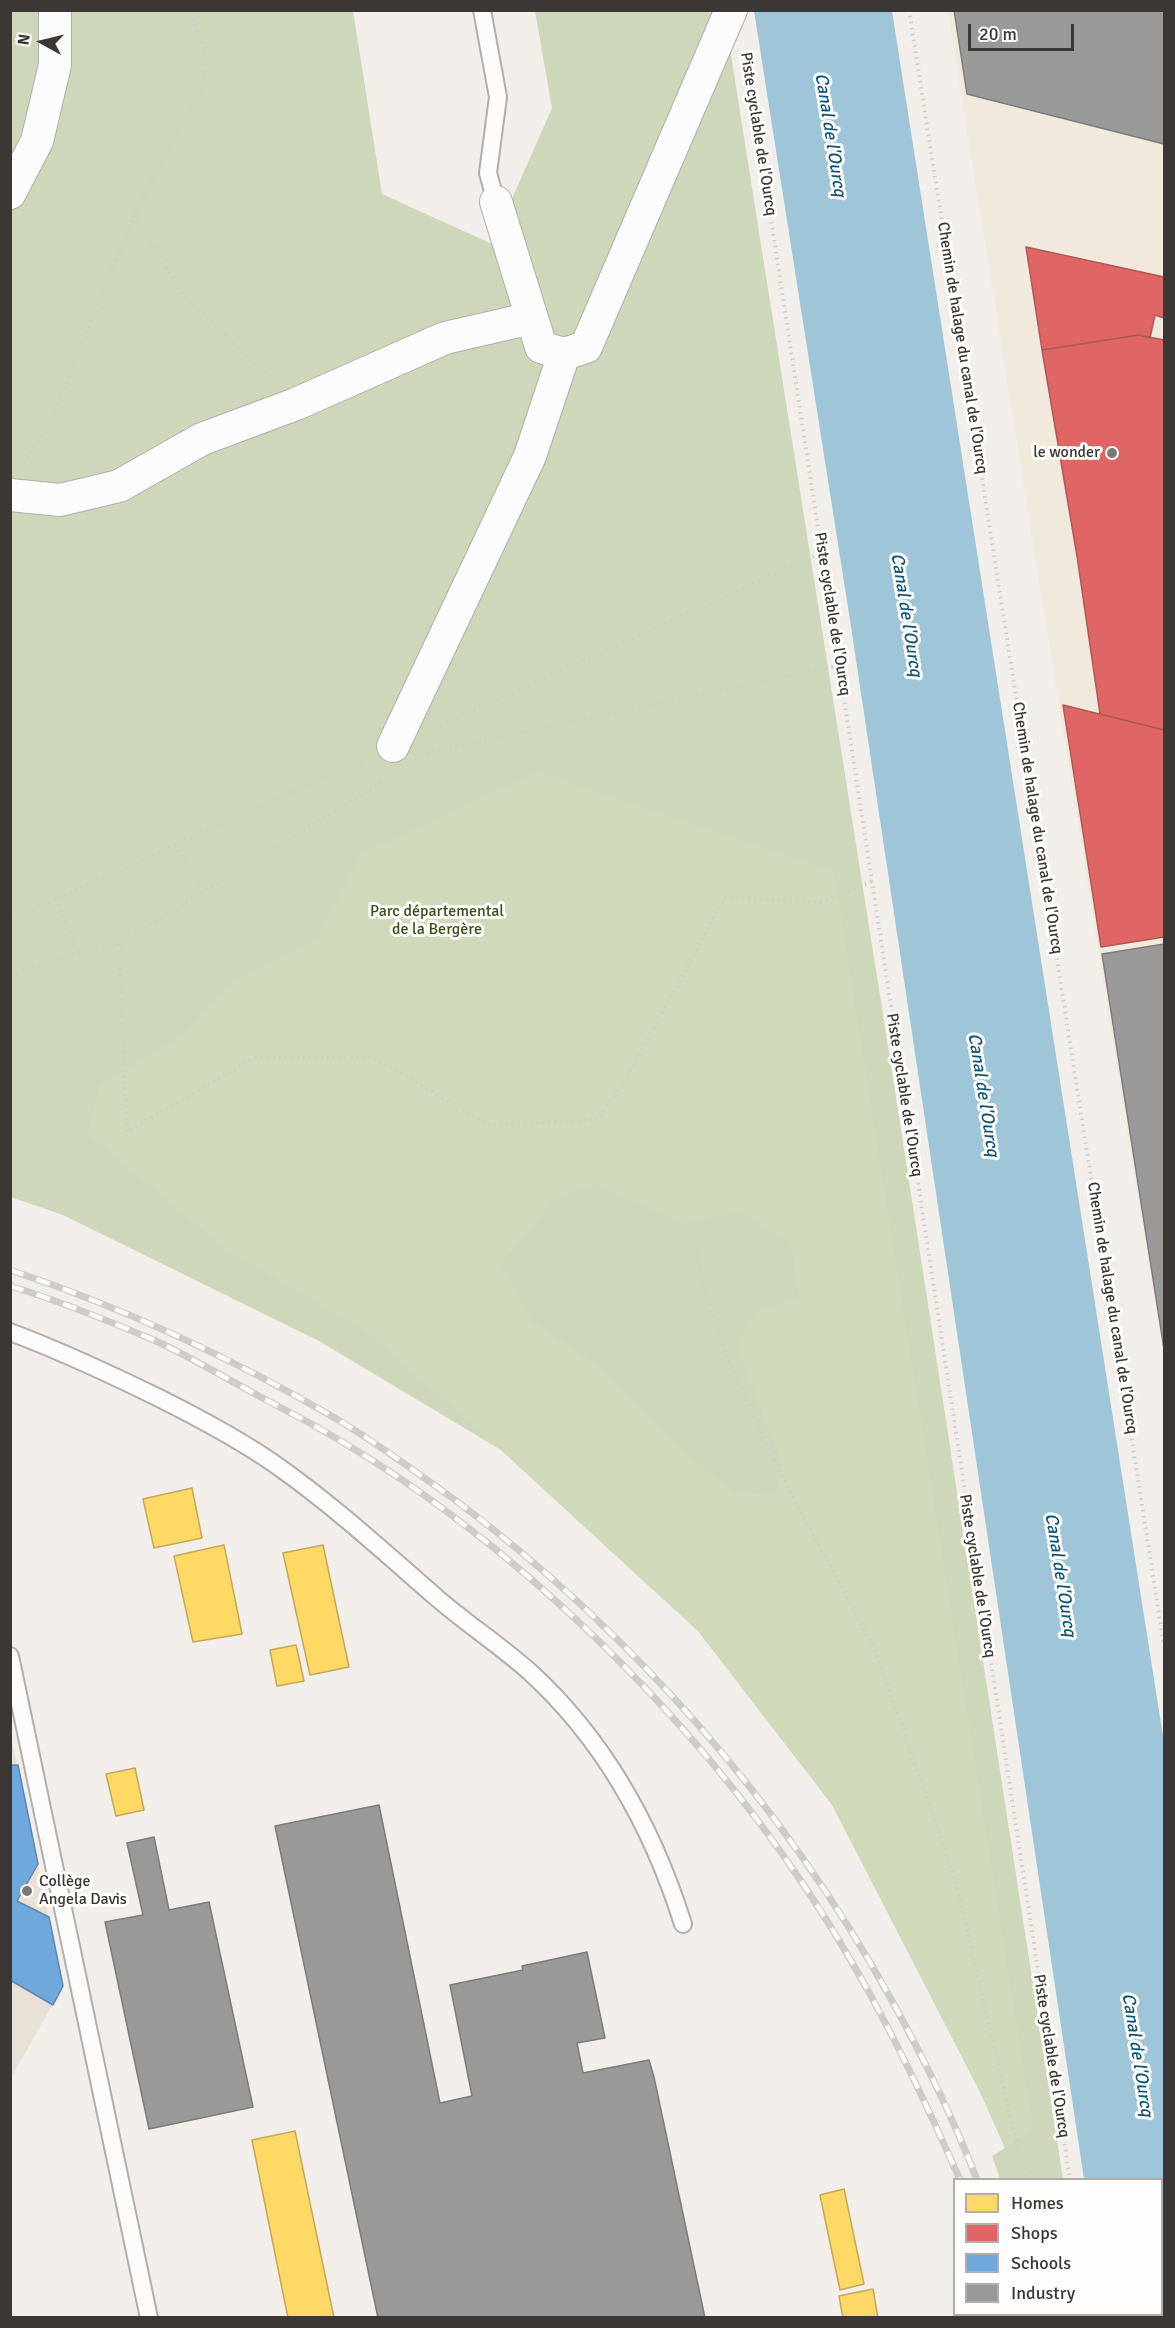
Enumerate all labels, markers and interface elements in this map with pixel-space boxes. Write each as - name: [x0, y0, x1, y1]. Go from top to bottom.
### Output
- north arrow: [12, 12, 72, 72]
- scale bar: [971, 12, 1078, 50]
- text: 20 m: [979, 23, 1017, 45]
- text: N: [13, 33, 35, 46]
- street label: Piste cyclable de l'Ourcq: [736, 51, 780, 217]
- water label: Canal de l'Ourcq: [810, 72, 850, 198]
- street label: Chemin de halage du canal de l'Ourcq: [933, 220, 991, 476]
- place label: le wonder: [1033, 443, 1100, 463]
- marker: le wonder: [1105, 446, 1119, 460]
- street label: Piste cyclable de l'Ourcq: [810, 531, 854, 697]
- water label: Canal de l'Ourcq: [886, 552, 926, 678]
- street label: Chemin de halage du canal de l'Ourcq: [1008, 700, 1066, 956]
- park label: Parc départemental de la Bergère: [370, 902, 504, 940]
- street label: Piste cyclable de l'Ourcq: [882, 1012, 926, 1178]
- water label: Canal de l'Ourcq: [963, 1032, 1003, 1158]
- street label: Chemin de halage du canal de l'Ourcq: [1083, 1180, 1141, 1436]
- street label: Piste cyclable de l'Ourcq: [955, 1493, 999, 1659]
- water label: Canal de l'Ourcq: [1040, 1512, 1080, 1638]
- place label: Collège Angela Davis: [39, 1872, 127, 1910]
- marker: Collège Angela Davis: [20, 1884, 34, 1898]
- street label: Piste cyclable de l'Ourcq: [1029, 1973, 1073, 2139]
- water label: Canal de l'Ourcq: [1117, 1992, 1157, 2118]
- legend: [953, 2178, 1163, 2316]
- text: Homes: [1011, 2192, 1064, 2214]
- text: Shops: [1011, 2222, 1058, 2244]
- text: Schools: [1011, 2252, 1071, 2274]
- text: Industry: [1011, 2282, 1075, 2304]

